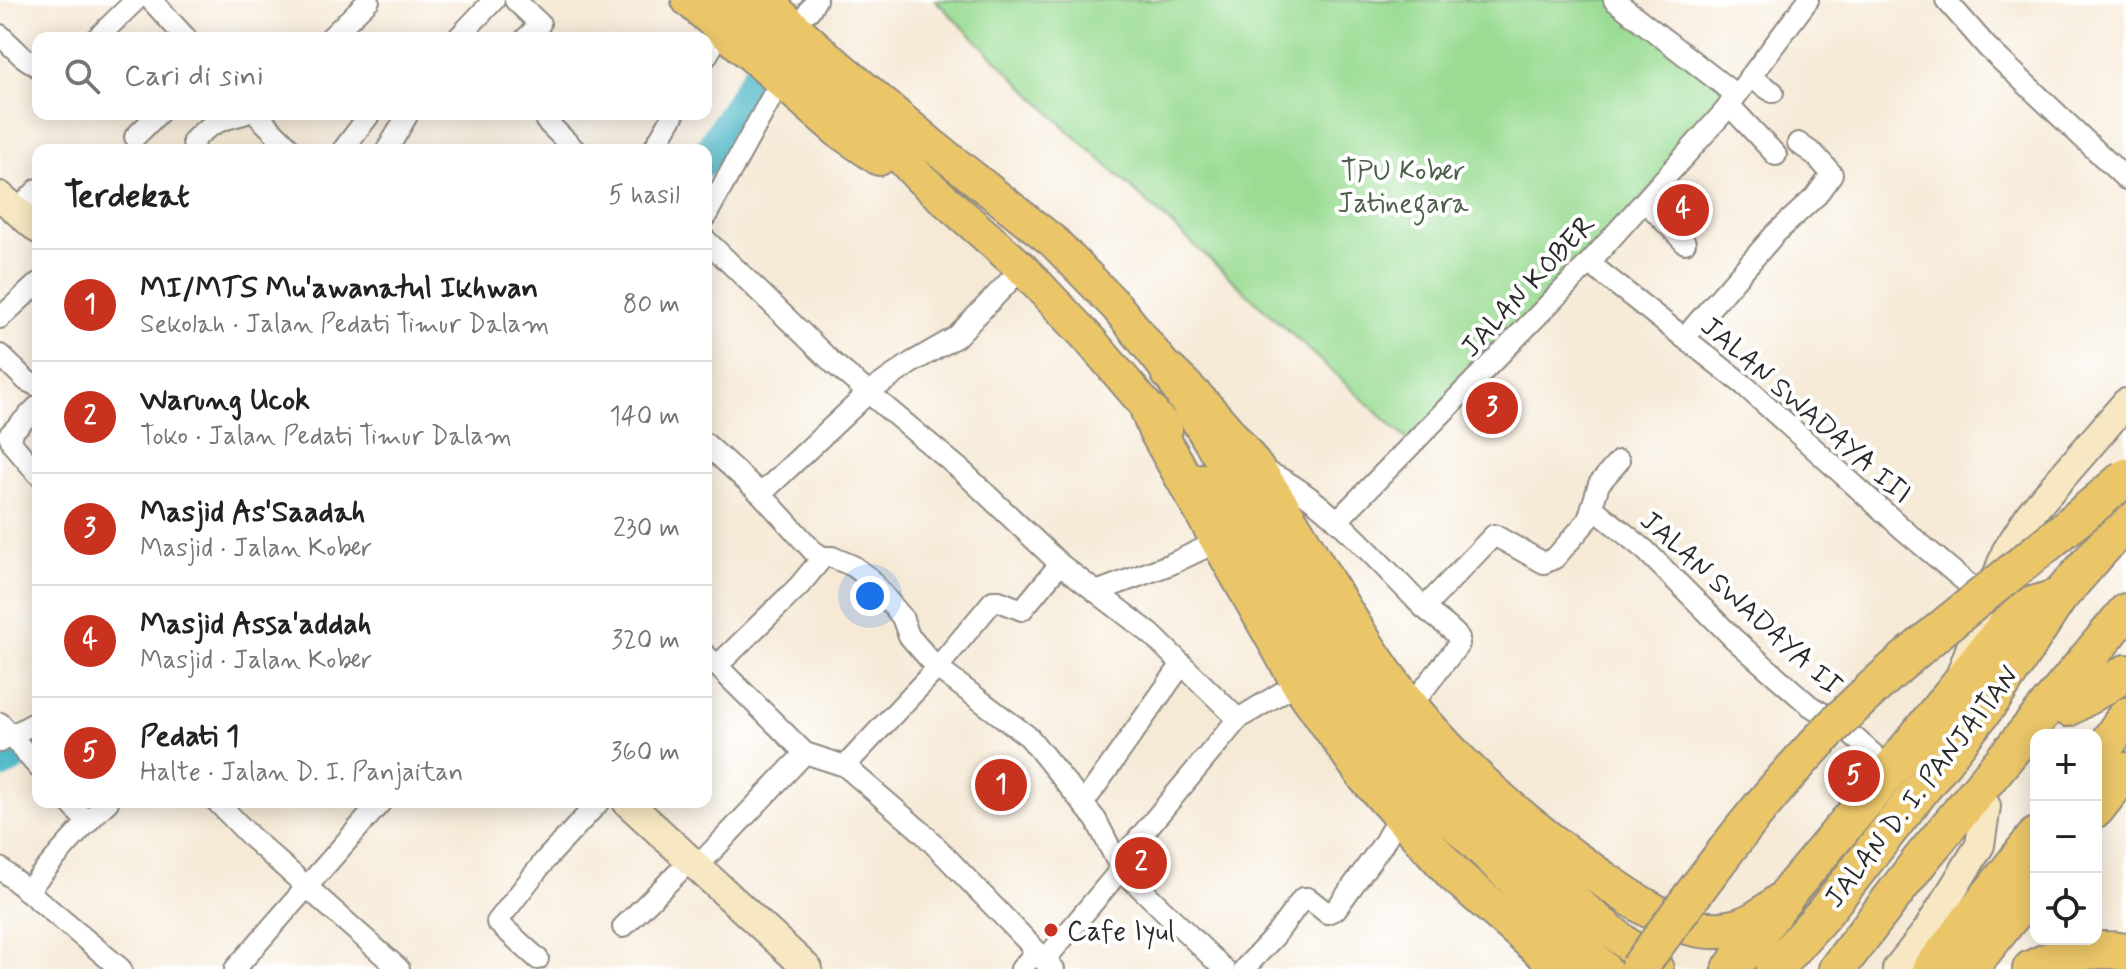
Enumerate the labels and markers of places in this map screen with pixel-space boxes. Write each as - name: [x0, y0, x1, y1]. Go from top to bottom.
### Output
- pin: 4: [1657, 180, 1709, 240]
- pin: 3: [1466, 378, 1518, 438]
- pin: 5: [1828, 746, 1880, 806]
- pin: 1: [975, 755, 1027, 815]
- pin: 2: [1115, 833, 1167, 893]
- place label: Cafe Iyul: [1067, 914, 1175, 951]
- marker: Cafe Iyul: [1042, 921, 1060, 939]

